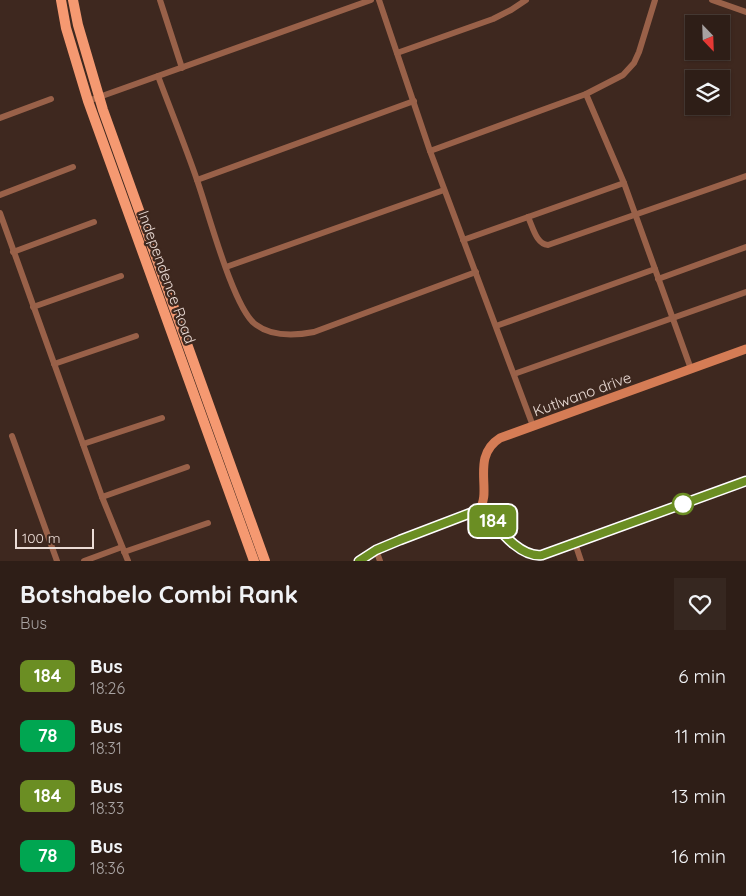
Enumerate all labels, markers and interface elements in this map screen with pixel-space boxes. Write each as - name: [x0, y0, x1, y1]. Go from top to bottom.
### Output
- north arrow: [685, 15, 730, 60]
- map controls: [685, 15, 730, 115]
- button: layers: [685, 70, 730, 115]
- street label: Independence Road: [134, 208, 200, 346]
- street label: Kutlwano drive: [530, 367, 634, 421]
- unlabelled marker: [672, 493, 694, 515]
- line badge: 184: [464, 505, 522, 537]
- text: 184: [479, 509, 507, 532]
- scale bar: [15, 526, 94, 549]
- text: 100 m: [22, 529, 60, 547]
- button: heart: [674, 578, 726, 630]
- text: Botshabelo Combi Rank: [20, 579, 298, 609]
- text: Bus: [20, 613, 47, 633]
- text: Bus: [90, 654, 123, 678]
- text: 184: [34, 664, 61, 687]
- text: 6 min: [678, 664, 726, 688]
- text: 18:26: [90, 678, 125, 698]
- text: Bus: [90, 714, 123, 738]
- text: 78: [38, 724, 57, 747]
- text: 11 min: [674, 724, 726, 748]
- text: 18:31: [90, 738, 122, 758]
- text: Bus: [90, 774, 123, 798]
- text: 184: [34, 784, 61, 807]
- text: 13 min: [671, 784, 726, 808]
- text: 18:33: [90, 798, 124, 818]
- text: Bus: [90, 834, 123, 858]
- text: 78: [38, 844, 57, 867]
- text: 16 min: [671, 844, 726, 868]
- text: 18:36: [90, 858, 125, 878]

